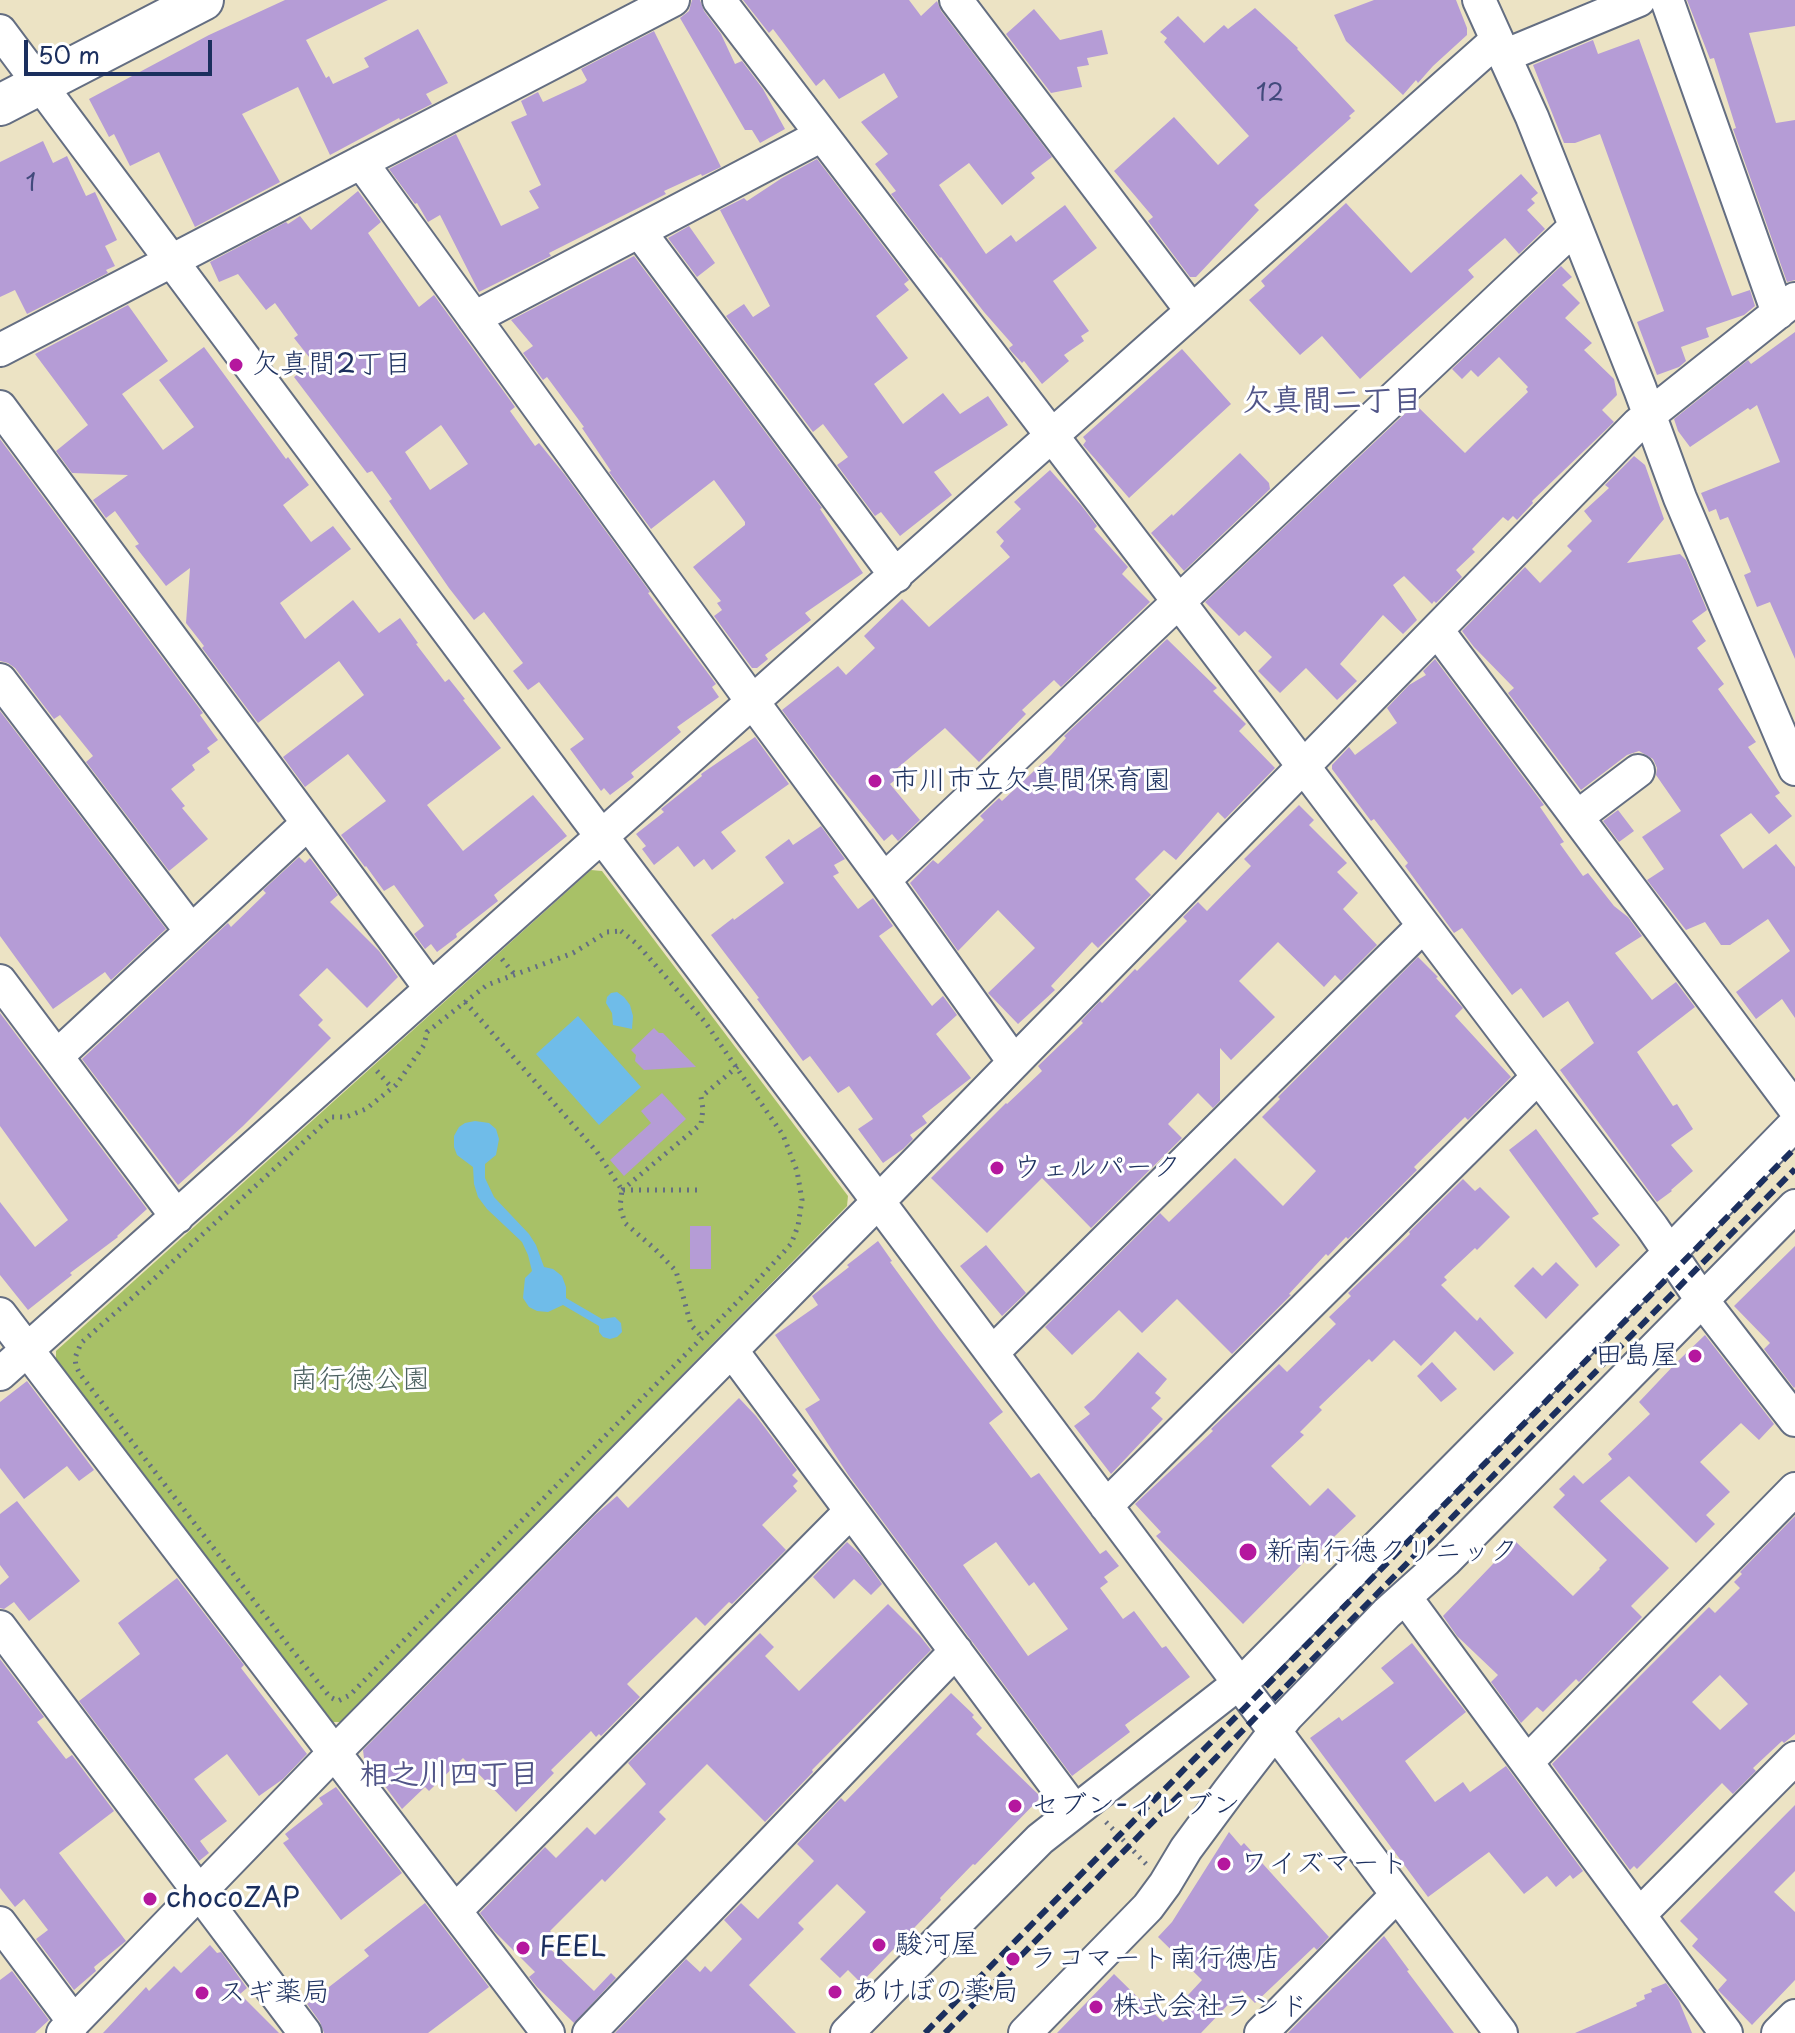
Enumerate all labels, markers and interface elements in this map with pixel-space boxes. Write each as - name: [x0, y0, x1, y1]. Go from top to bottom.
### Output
- scale bar: [28, 24, 216, 74]
- text: 50 m: [38, 36, 100, 72]
- house number: 12: [1256, 80, 1284, 108]
- house number: 1: [26, 170, 36, 198]
- place label: 欠真間2丁目: [252, 348, 412, 382]
- marker: 欠真間2丁目: [227, 356, 245, 374]
- district label: 欠真間二丁目: [1242, 384, 1422, 420]
- place label: 市川市立欠真間保育園: [891, 764, 1171, 798]
- marker: 市川市立欠真間保育園: [866, 772, 884, 790]
- place label: ウェルパーク: [1013, 1151, 1181, 1185]
- marker: ウェルパーク: [988, 1159, 1006, 1177]
- place label: 田島屋: [1595, 1339, 1679, 1373]
- marker: 田島屋: [1686, 1347, 1704, 1365]
- park label: 南行徳公園: [290, 1363, 430, 1397]
- place label: 新南行徳クリニック: [1266, 1535, 1518, 1569]
- marker: 新南行徳クリニック: [1237, 1541, 1259, 1563]
- district label: 相之川四丁目: [359, 1758, 539, 1794]
- place label: セブン-イレブン: [1031, 1789, 1240, 1823]
- marker: セブン-イレブン: [1006, 1797, 1024, 1815]
- place label: ワイズマート: [1240, 1847, 1408, 1881]
- marker: ワイズマート: [1215, 1855, 1233, 1873]
- place label: chocoZAP: [166, 1882, 300, 1916]
- marker: chocoZAP: [141, 1890, 159, 1908]
- place label: 駿河屋: [895, 1928, 979, 1962]
- place label: FEEL: [539, 1931, 606, 1965]
- marker: 駿河屋: [870, 1936, 888, 1954]
- marker: FEEL: [514, 1939, 532, 1957]
- place label: ラコマート南行徳店: [1029, 1942, 1281, 1976]
- marker: ラコマート南行徳店: [1004, 1950, 1022, 1968]
- place label: あけぼの薬局: [851, 1975, 1019, 2009]
- place label: スギ薬局: [218, 1976, 330, 2010]
- marker: あけぼの薬局: [826, 1983, 844, 2001]
- marker: スギ薬局: [193, 1984, 211, 2002]
- place label: 株式会社ランド: [1112, 1990, 1308, 2024]
- marker: 株式会社ランド: [1087, 1998, 1105, 2016]

